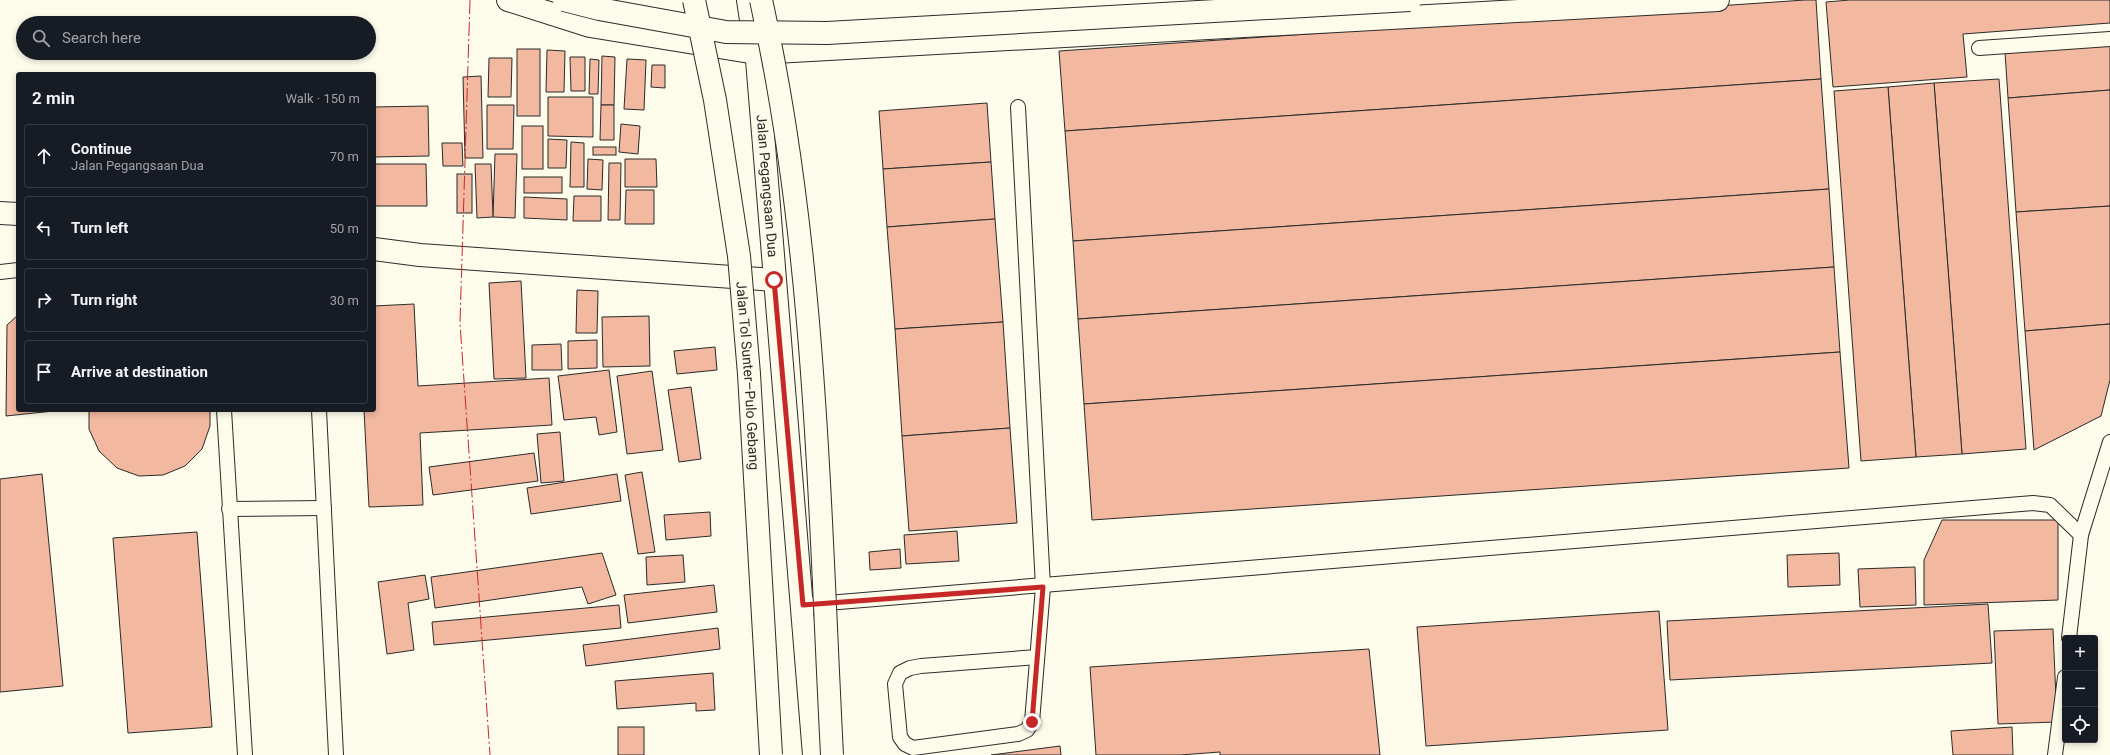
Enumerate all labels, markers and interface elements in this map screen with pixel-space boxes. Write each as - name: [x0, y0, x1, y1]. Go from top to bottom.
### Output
- search box: [16, 16, 376, 60]
- icon: search: [30, 27, 52, 49]
- text: Search here: [62, 29, 141, 47]
- text: 2 min: [32, 88, 75, 108]
- text: Walk · 150 m: [285, 91, 360, 106]
- street label: Jalan Pegangsaan Dua: [754, 114, 781, 258]
- text: Continue: [71, 140, 132, 158]
- icon: ahead: [33, 145, 55, 167]
- text: 70 m: [330, 149, 359, 164]
- text: Jalan Pegangsaan Dua: [71, 158, 204, 173]
- icon: left: [33, 217, 55, 239]
- text: Turn left: [71, 219, 128, 237]
- text: 50 m: [330, 221, 359, 236]
- route start: [765, 271, 783, 289]
- street label: Jalan Tol Sunter–Pulo Gebang: [733, 281, 763, 470]
- icon: right: [33, 289, 55, 311]
- text: Turn right: [71, 291, 137, 309]
- text: 30 m: [330, 293, 359, 308]
- icon: arrive: [33, 361, 55, 383]
- text: Arrive at destination: [71, 363, 208, 381]
- map controls: [2062, 635, 2098, 743]
- button: +: [2062, 635, 2098, 671]
- button: −: [2062, 671, 2098, 707]
- button: locate: [2062, 707, 2098, 743]
- route end: [1023, 713, 1041, 731]

